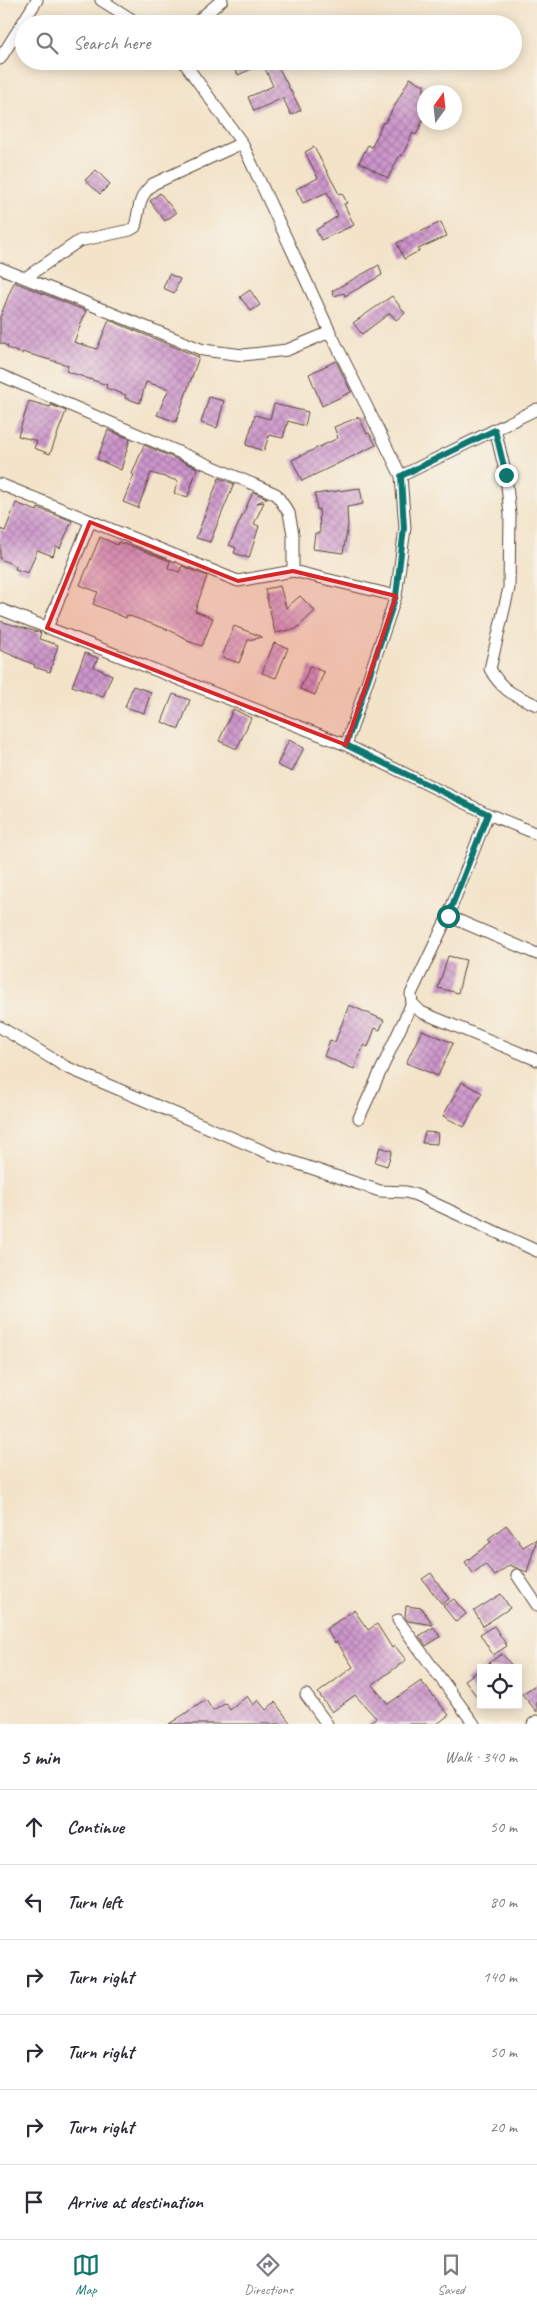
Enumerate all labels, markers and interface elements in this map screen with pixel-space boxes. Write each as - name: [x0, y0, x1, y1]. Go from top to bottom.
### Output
- search box: [15, 15, 522, 70]
- icon: search: [33, 29, 61, 57]
- text: Search here: [73, 31, 150, 55]
- north arrow: [417, 85, 462, 130]
- route end: [495, 464, 518, 487]
- route start: [437, 905, 460, 928]
- map controls: [477, 1664, 522, 1709]
- button: locate: [477, 1664, 522, 1709]
- text: 5 min: [20, 1744, 60, 1770]
- text: Walk · 340 m: [445, 1747, 517, 1767]
- icon: ahead: [20, 1813, 48, 1841]
- text: Continue: [67, 1815, 124, 1839]
- text: 50 m: [490, 1817, 517, 1837]
- icon: left: [20, 1888, 48, 1916]
- text: Turn left: [67, 1890, 122, 1914]
- text: 80 m: [490, 1892, 517, 1912]
- icon: right: [20, 1963, 48, 1991]
- text: Turn right: [67, 1965, 134, 1989]
- text: 140 m: [483, 1967, 517, 1987]
- icon: right: [20, 2038, 48, 2066]
- text: Turn right: [67, 2040, 134, 2064]
- text: 50 m: [490, 2042, 517, 2062]
- icon: right: [20, 2113, 48, 2141]
- text: Turn right: [67, 2115, 134, 2139]
- text: 20 m: [490, 2117, 517, 2137]
- icon: arrive: [20, 2188, 48, 2216]
- text: Arrive at destination: [67, 2190, 203, 2214]
- tab: Map: [72, 2251, 100, 2298]
- tab: Directions: [244, 2251, 293, 2298]
- tab: Saved: [437, 2251, 465, 2298]

